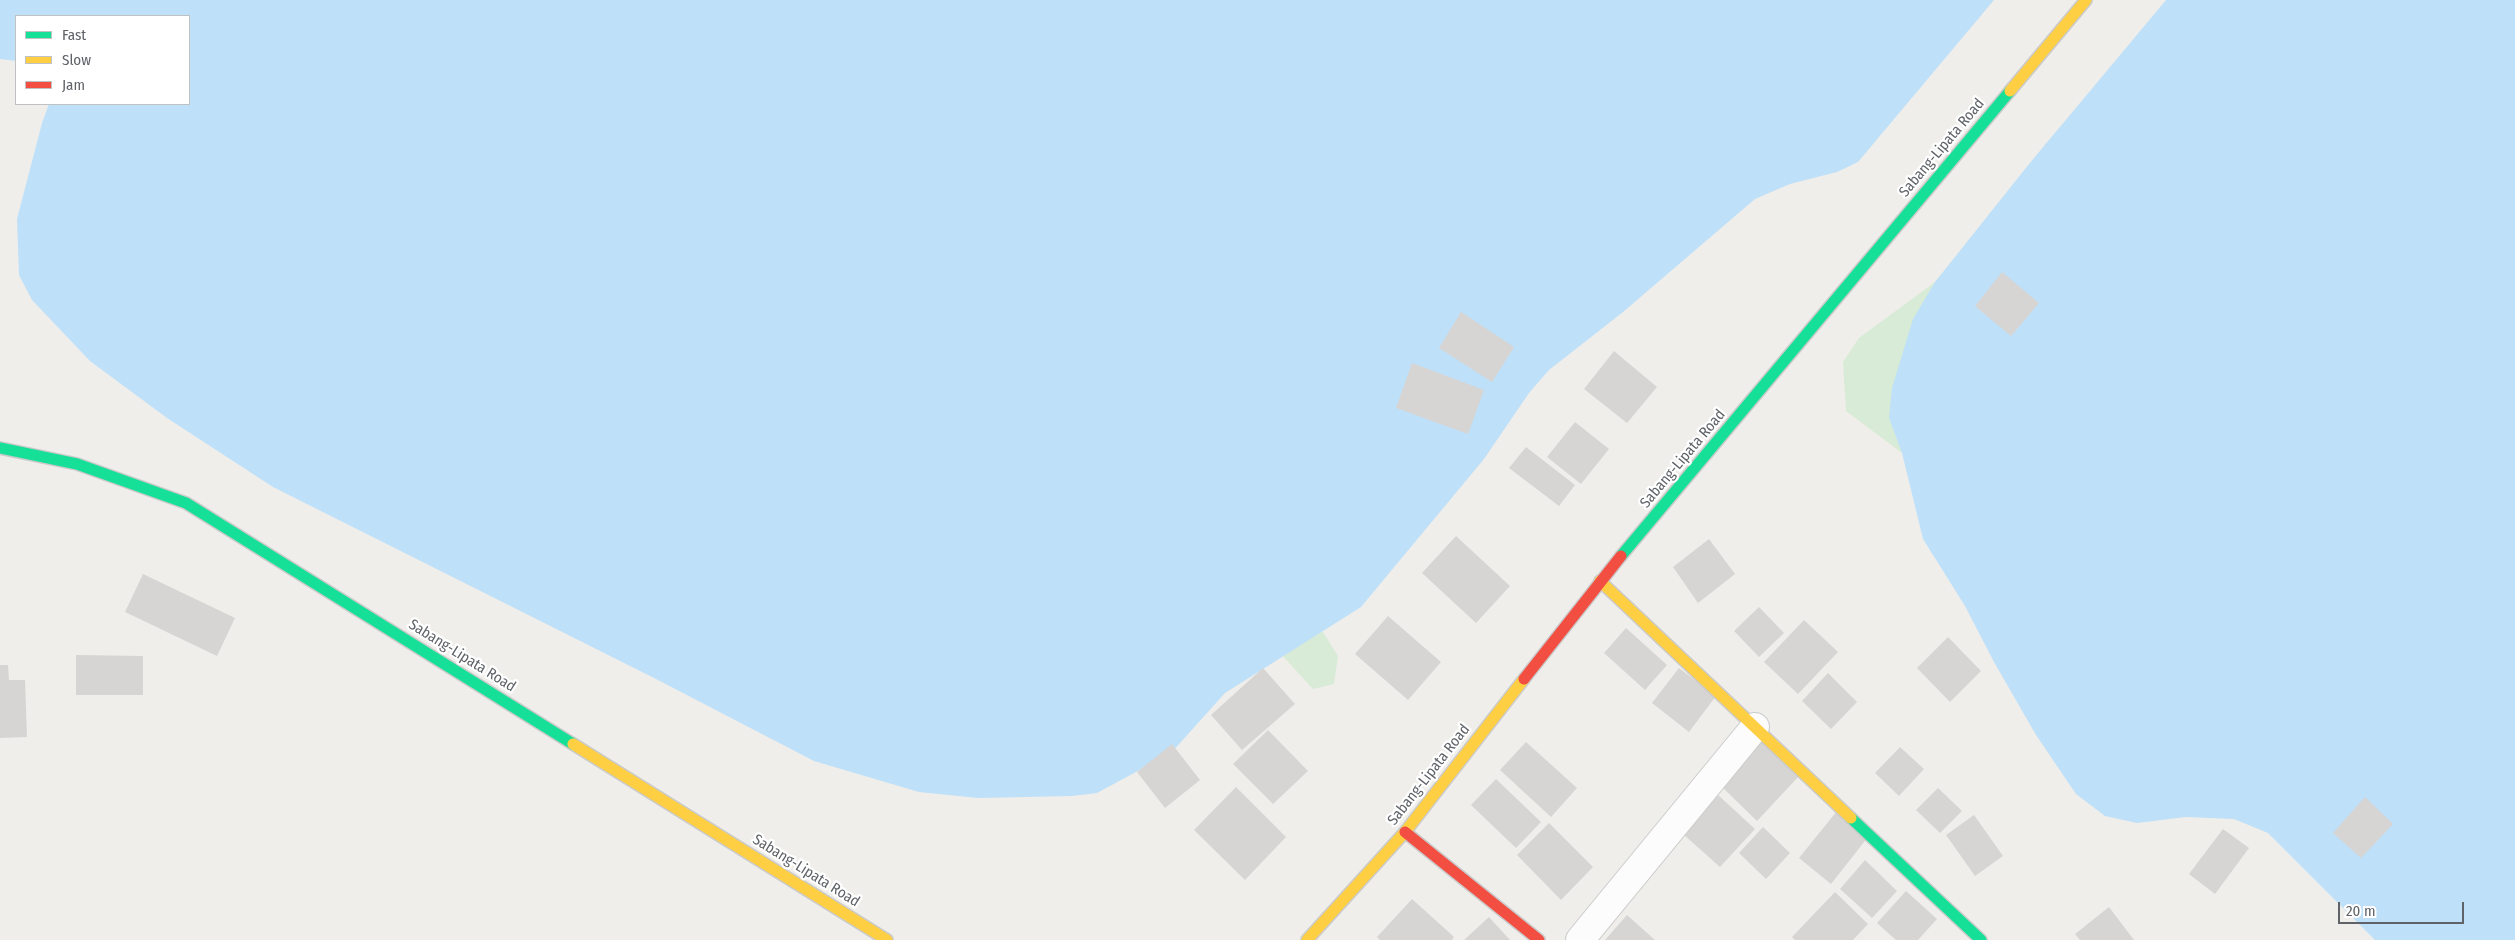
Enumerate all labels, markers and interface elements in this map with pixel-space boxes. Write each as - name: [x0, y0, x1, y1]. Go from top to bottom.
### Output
- legend: [15, 15, 190, 105]
- text: Fast: [62, 26, 86, 44]
- text: Slow: [62, 51, 91, 69]
- text: Jam: [62, 76, 85, 94]
- street label: Sabang-Lipata Road: [1896, 95, 1988, 201]
- street label: Sabang-Lipata Road: [1637, 406, 1729, 512]
- street label: Sabang-Lipata Road: [405, 616, 519, 696]
- street label: Sabang-Lipata Road: [1384, 721, 1474, 829]
- street label: Sabang-Lipata Road: [749, 831, 863, 911]
- scale bar: [2340, 892, 2466, 924]
- text: 20 m: [2346, 902, 2376, 920]

